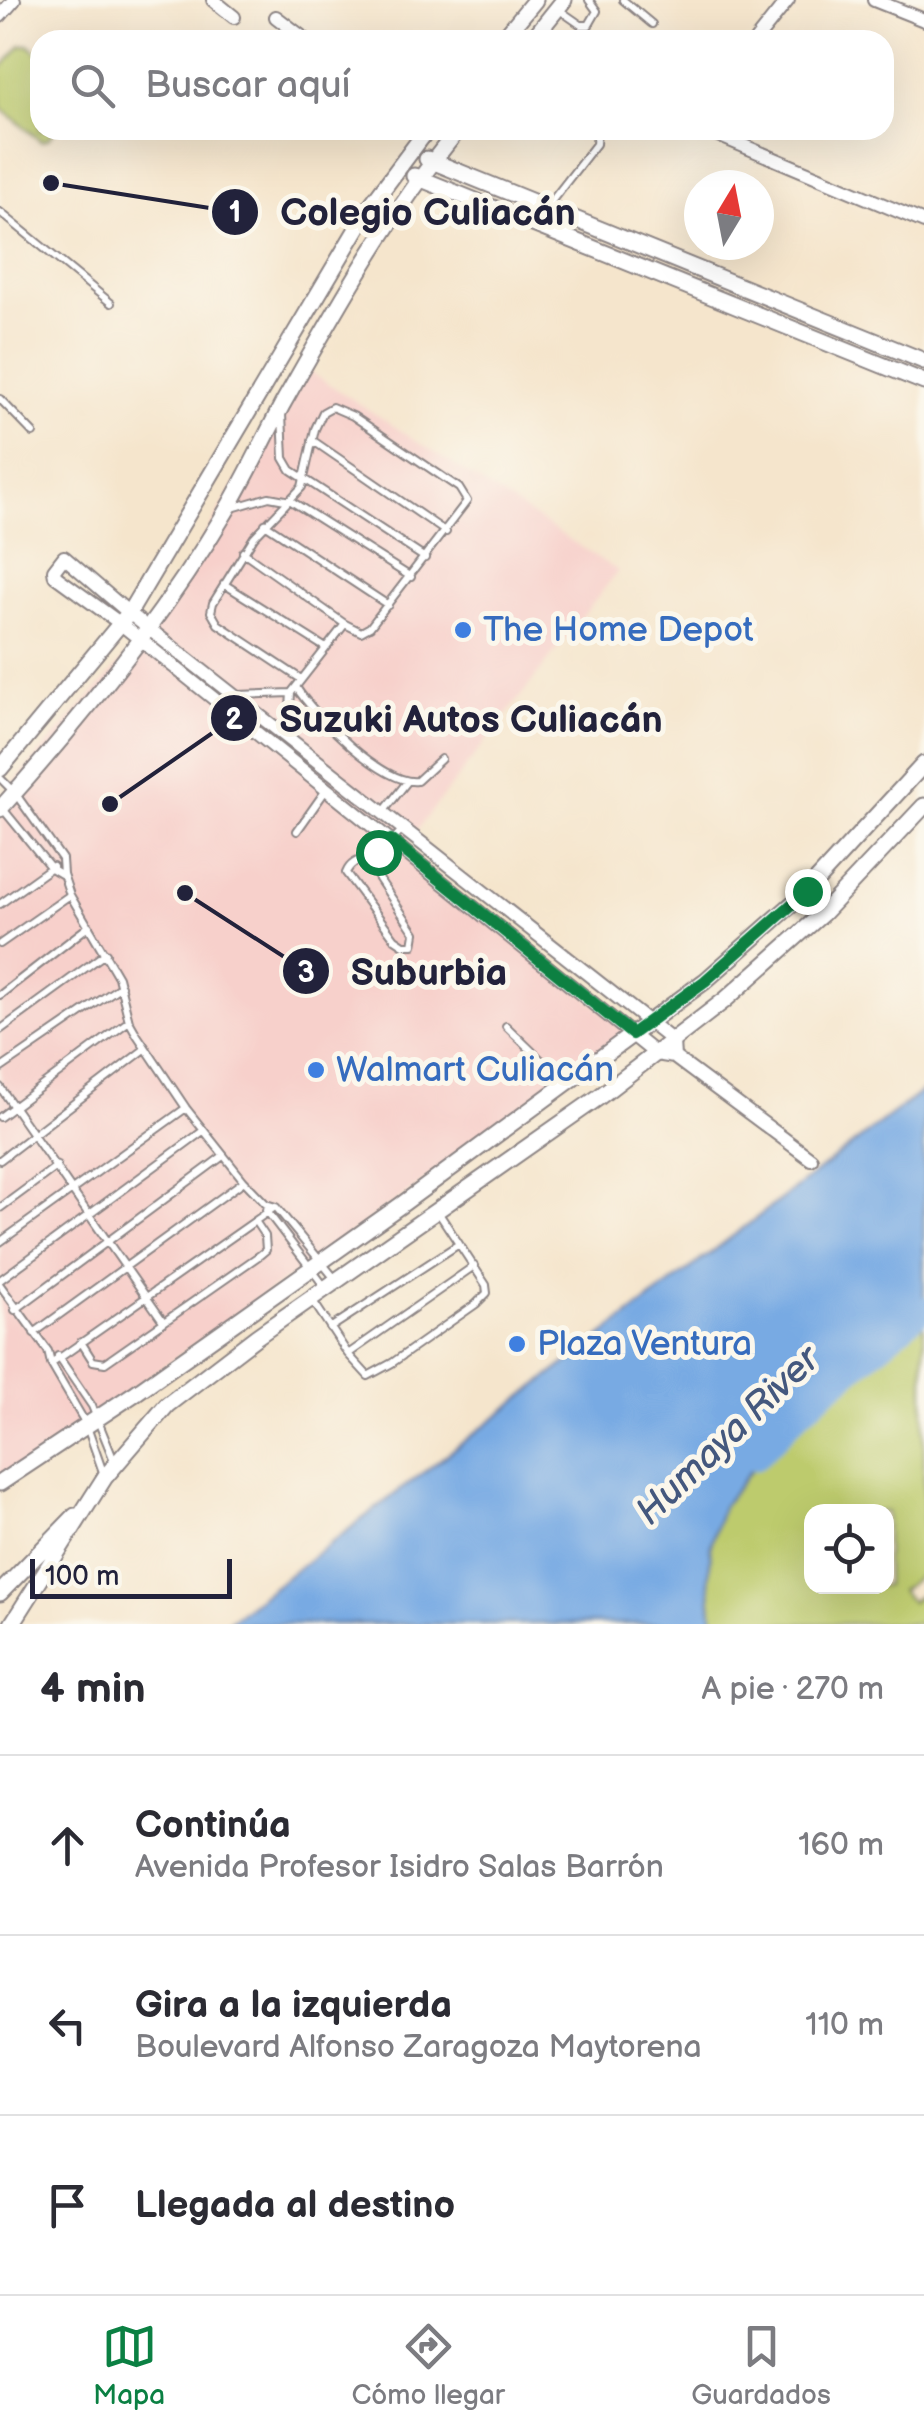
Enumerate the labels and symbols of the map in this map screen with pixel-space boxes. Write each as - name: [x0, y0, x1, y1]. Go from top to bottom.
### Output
- north arrow: [684, 170, 774, 260]
- callout: Colegio Culiacán: [210, 178, 596, 246]
- text: Colegio Culiacán: [280, 191, 576, 236]
- text: 1: [229, 195, 241, 231]
- place label: The Home Depot: [483, 609, 754, 652]
- marker: The Home Depot: [452, 619, 474, 641]
- callout: Suzuki Autos Culiacán: [209, 684, 683, 752]
- text: Suzuki Autos Culiacán: [279, 698, 663, 743]
- text: 2: [225, 702, 243, 738]
- route start: [356, 830, 402, 876]
- route end: [785, 869, 831, 915]
- callout: Suburbia: [281, 937, 527, 1005]
- text: Suburbia: [351, 951, 507, 996]
- text: 3: [297, 955, 315, 991]
- place label: Walmart Culiacán: [336, 1049, 614, 1092]
- marker: Walmart Culiacán: [305, 1059, 327, 1081]
- place label: Plaza Ventura: [537, 1323, 752, 1366]
- marker: Plaza Ventura: [506, 1333, 528, 1355]
- water label: Humaya River: [627, 1336, 831, 1535]
- scale bar: [30, 1554, 232, 1598]

